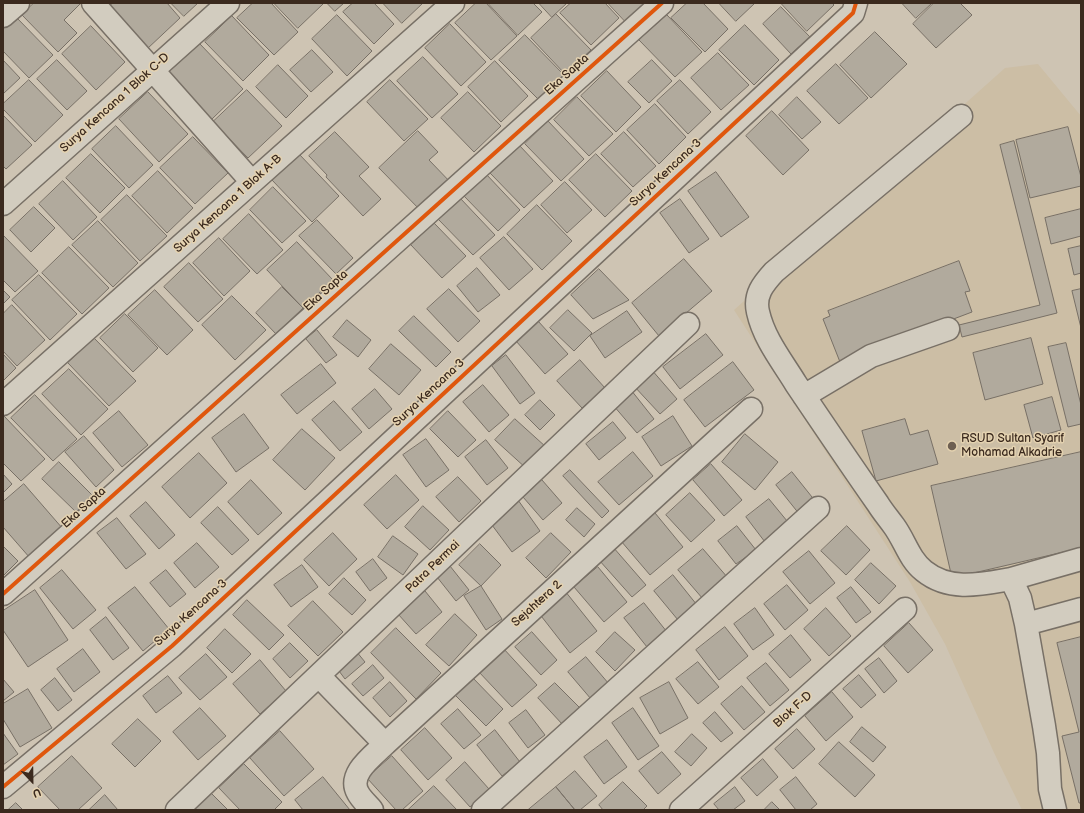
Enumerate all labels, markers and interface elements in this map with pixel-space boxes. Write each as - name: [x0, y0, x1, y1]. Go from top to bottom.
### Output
- street label: Surya Kencana 1 Blok C-D: [58, 50, 172, 156]
- street label: Eka Sapta: [542, 51, 592, 99]
- street label: Surya Kencana 3: [627, 136, 705, 210]
- street label: Surya Kencana 1 Blok A-B: [171, 152, 285, 256]
- street label: Eka Sapta: [301, 267, 351, 315]
- street label: Surya Kencana 3: [390, 356, 468, 430]
- place label: RSUD Sultan Syarif Mohamad Alkadrie: [961, 432, 1064, 460]
- marker: RSUD Sultan Syarif Mohamad Alkadrie: [946, 440, 958, 452]
- street label: Eka Sapta: [59, 484, 109, 532]
- street label: Patra Permai: [403, 538, 463, 596]
- street label: Surya Kencana 3: [152, 577, 230, 649]
- street label: Sejahtera 2: [509, 578, 565, 630]
- street label: Blok F-D: [771, 689, 815, 731]
- north arrow: [12, 761, 52, 801]
- text: U: [31, 785, 43, 800]

